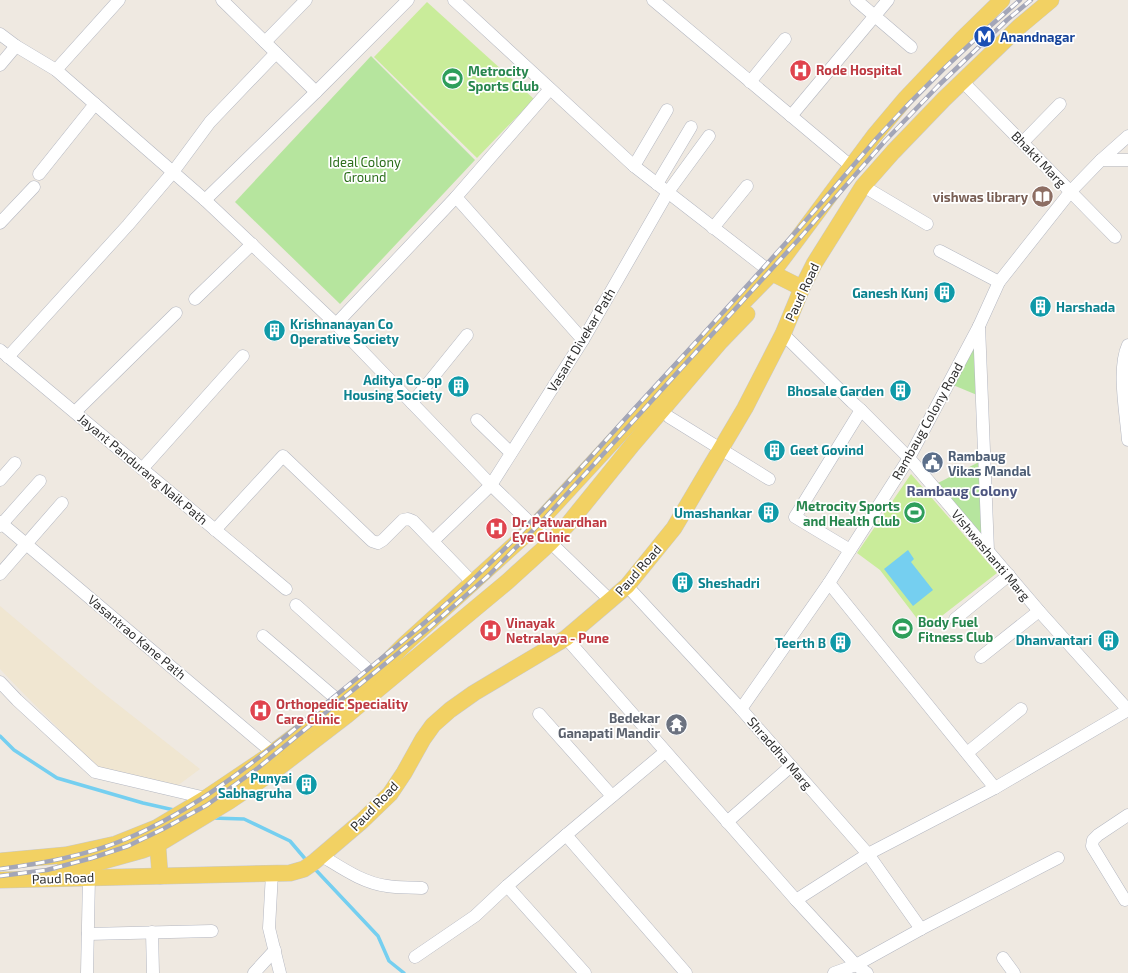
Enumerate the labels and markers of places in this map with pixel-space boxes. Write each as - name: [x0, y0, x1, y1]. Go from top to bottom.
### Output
- metro station icon: Anandnagar: [971, 24, 997, 50]
- place label: Anandnagar: [1000, 29, 1075, 45]
- hospital icon: Rode Hospital: [788, 57, 814, 83]
- place label: Rode Hospital: [816, 62, 903, 78]
- place label: Metrocity Sports Club: [468, 63, 539, 94]
- sports icon: Metrocity Sports Club: [440, 65, 466, 91]
- library icon: vishwas library: [1030, 184, 1056, 210]
- place label: vishwas library: [933, 189, 1029, 205]
- building icon: Ganesh Kunj: [931, 280, 957, 306]
- place label: Ganesh Kunj: [852, 285, 928, 301]
- building icon: Harshada: [1028, 294, 1054, 320]
- place label: Harshada: [1056, 299, 1115, 315]
- place label: Krishnanayan Co Operative Society: [290, 316, 399, 347]
- building icon: Krishnanayan Co Operative Society: [262, 318, 288, 344]
- place label: Aditya Co-op Housing Society: [343, 372, 443, 403]
- building icon: Aditya Co-op Housing Society: [445, 374, 471, 400]
- building icon: Bhosale Garden: [887, 378, 913, 404]
- place label: Bhosale Garden: [787, 383, 884, 399]
- building icon: Geet Govind: [761, 437, 787, 463]
- place label: Geet Govind: [790, 442, 864, 458]
- place label: Rambaug Vikas Mandal: [948, 448, 1032, 479]
- public building icon: Rambaug Vikas Mandal: [919, 450, 945, 476]
- place label: Metrocity Sports and Health Club: [796, 498, 900, 529]
- building icon: Umashankar: [755, 500, 781, 526]
- sports icon: Metrocity Sports and Health Club: [902, 500, 928, 526]
- place label: Umashankar: [674, 505, 752, 521]
- place label: Dr. Patwardhan Eye Clinic: [512, 514, 607, 545]
- hospital icon: Dr. Patwardhan Eye Clinic: [484, 516, 510, 542]
- building icon: Sheshadri: [669, 570, 695, 596]
- place label: Sheshadri: [698, 575, 760, 591]
- place label: Body Fuel Fitness Club: [918, 614, 994, 645]
- place label: Vinayak Netralaya - Pune: [506, 615, 609, 646]
- sports icon: Body Fuel Fitness Club: [890, 616, 916, 642]
- hospital icon: Vinayak Netralaya - Pune: [477, 617, 503, 643]
- building icon: Dhanvantari: [1095, 627, 1121, 653]
- building icon: Teerth B: [828, 630, 854, 656]
- place label: Dhanvantari: [1016, 632, 1092, 648]
- place label: Teerth B: [775, 635, 826, 651]
- place label: Orthopedic Speciality Care Clinic: [276, 696, 409, 727]
- hospital icon: Orthopedic Speciality Care Clinic: [248, 698, 274, 724]
- place label: Bedekar Ganapati Mandir: [558, 710, 660, 741]
- temple icon: Bedekar Ganapati Mandir: [663, 712, 689, 738]
- place label: Punyai Sabhagruha: [218, 770, 292, 801]
- building icon: Punyai Sabhagruha: [294, 772, 320, 798]

